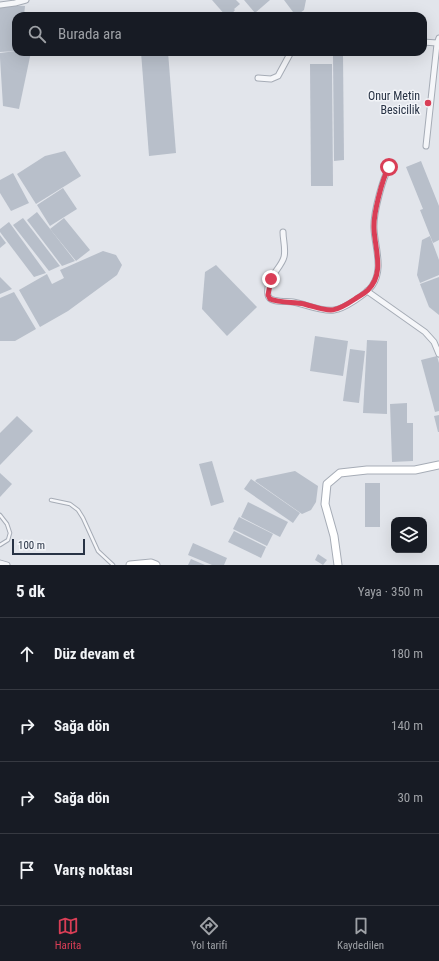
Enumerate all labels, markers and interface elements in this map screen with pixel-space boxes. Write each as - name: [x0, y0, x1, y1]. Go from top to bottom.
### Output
- search box: [12, 12, 427, 56]
- icon: search: [26, 23, 48, 45]
- text: Burada ara: [58, 25, 122, 43]
- place label: Onur Metin Besicilik: [368, 89, 421, 117]
- marker: Onur Metin Besicilik: [423, 98, 433, 108]
- route start: [380, 158, 398, 176]
- route end: [262, 270, 280, 288]
- map controls: [391, 517, 427, 553]
- button: layers: [391, 517, 427, 553]
- scale bar: [12, 537, 85, 556]
- text: 100 m: [18, 539, 45, 552]
- text: 5 dk: [16, 581, 45, 601]
- text: Yaya · 350 m: [358, 584, 423, 599]
- icon: ahead: [16, 643, 38, 665]
- text: Düz devam et: [54, 645, 135, 663]
- text: 180 m: [391, 646, 423, 661]
- icon: right: [16, 715, 38, 737]
- text: Sağa dön: [54, 717, 110, 735]
- text: 140 m: [391, 718, 423, 733]
- icon: right: [16, 787, 38, 809]
- text: Sağa dön: [54, 789, 110, 807]
- text: 30 m: [397, 790, 423, 805]
- icon: arrive: [16, 859, 38, 881]
- text: Varış noktası: [54, 861, 133, 879]
- tab: Harita: [55, 915, 81, 952]
- tab: Yol tarifi: [191, 915, 227, 952]
- tab: Kaydedilen: [337, 915, 384, 952]

